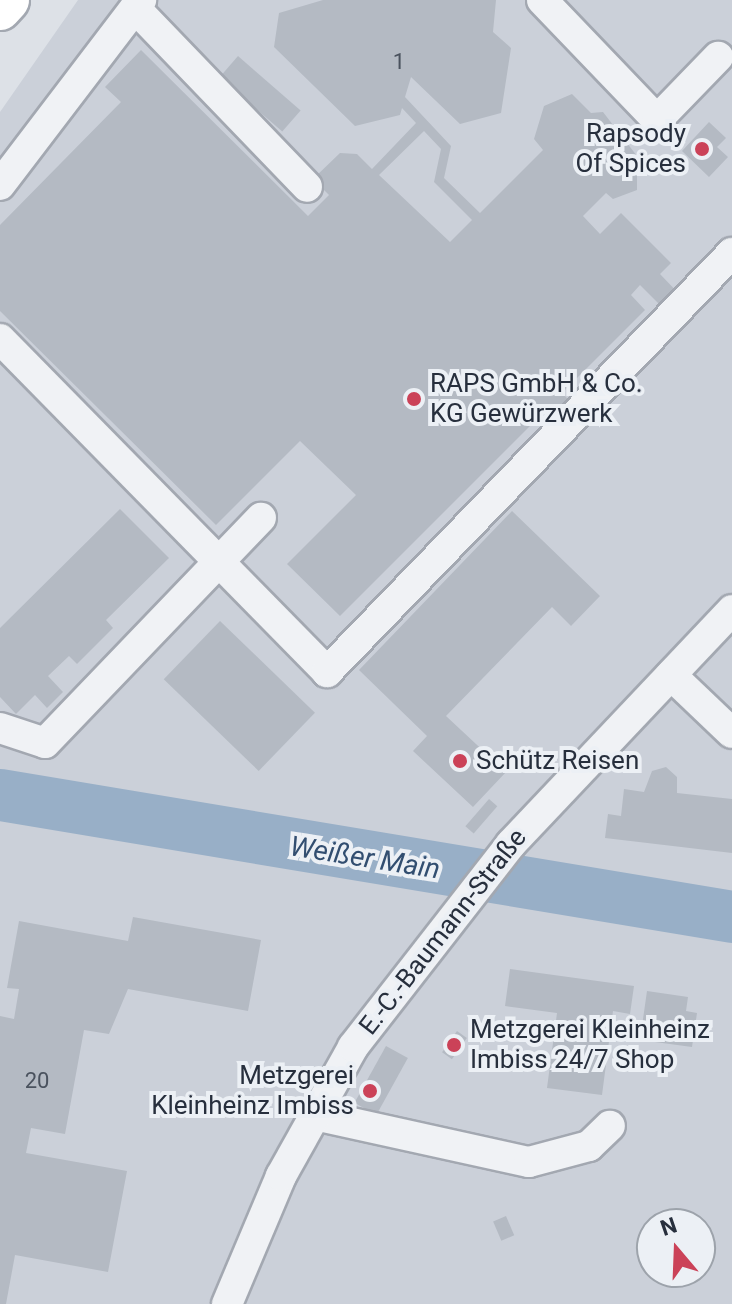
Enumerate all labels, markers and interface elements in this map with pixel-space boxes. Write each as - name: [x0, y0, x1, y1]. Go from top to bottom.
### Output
- house number: 1: [393, 49, 405, 75]
- place label: Rapsody Of Spices: [575, 118, 686, 180]
- marker: Rapsody Of Spices: [693, 140, 711, 158]
- place label: RAPS GmbH & Co. KG Gewürzwerk: [430, 368, 643, 430]
- marker: RAPS GmbH & Co. KG Gewürzwerk: [405, 390, 423, 408]
- place label: Schütz Reisen: [476, 745, 639, 777]
- marker: Schütz Reisen: [451, 752, 469, 770]
- street label: E.-C.-Baumann-Straße: [353, 823, 533, 1041]
- water label: Weißer Main: [288, 830, 442, 886]
- place label: Metzgerei Kleinheinz Imbiss 24/7 Shop: [470, 1014, 710, 1076]
- marker: Metzgerei Kleinheinz Imbiss 24/7 Shop: [445, 1036, 463, 1054]
- place label: Metzgerei Kleinheinz Imbiss: [151, 1060, 354, 1122]
- house number: 20: [25, 1068, 49, 1094]
- marker: Metzgerei Kleinheinz Imbiss: [361, 1082, 379, 1100]
- north arrow: [636, 1208, 716, 1288]
- text: N: [657, 1212, 680, 1241]

